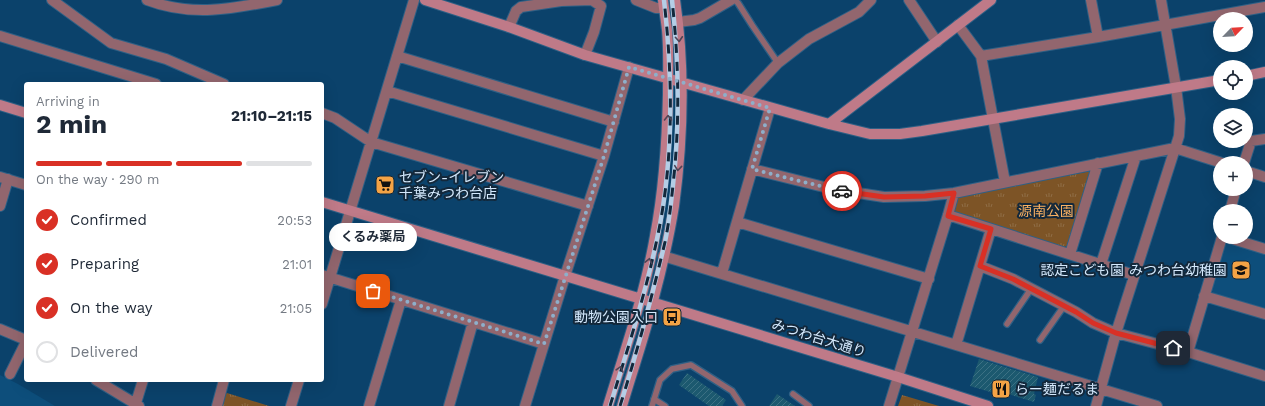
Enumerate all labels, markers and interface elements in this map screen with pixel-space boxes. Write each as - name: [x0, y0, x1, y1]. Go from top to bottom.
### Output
- north arrow: [1213, 12, 1253, 52]
- map controls: [1213, 12, 1253, 244]
- one-way arrow: [675, 36, 684, 42]
- button: locate: [1213, 60, 1253, 100]
- text: Arriving in: [36, 94, 100, 109]
- text: 21:10–21:15: [231, 107, 312, 125]
- button: layers: [1213, 108, 1253, 148]
- text: 2 min: [36, 109, 107, 139]
- one-way arrow: [664, 115, 672, 121]
- button: +: [1213, 156, 1253, 196]
- one-way arrow: [673, 165, 682, 172]
- place label: セブン-イレブン 千葉みつわ台店: [399, 169, 504, 201]
- courier: [822, 171, 862, 211]
- text: On the way · 290 m: [36, 172, 159, 187]
- supermarket icon: セブン-イレブン 千葉みつわ台店: [374, 174, 396, 196]
- icon: car: [831, 180, 853, 202]
- park label: 源南公園: [1018, 203, 1074, 219]
- button: −: [1213, 204, 1253, 244]
- icon: check: [36, 209, 58, 231]
- text: Confirmed: [70, 211, 147, 229]
- text: 20:53: [277, 213, 312, 228]
- callout: くるみ薬局: [329, 223, 417, 251]
- text: くるみ薬局: [341, 229, 405, 244]
- icon: check: [36, 253, 58, 275]
- text: Preparing: [70, 255, 139, 273]
- text: 21:01: [282, 257, 312, 272]
- one-way arrow: [645, 258, 653, 264]
- school or university icon: 認定こども園 みつわ台幼稚園: [1230, 259, 1252, 281]
- place label: 認定こども園 みつわ台幼稚園: [1040, 262, 1227, 278]
- pin: [356, 274, 390, 308]
- icon: bag: [362, 280, 384, 302]
- icon: check: [36, 297, 58, 319]
- text: On the way: [70, 299, 152, 317]
- text: 21:05: [280, 301, 312, 316]
- bus stop icon: 動物公園入口: [661, 306, 683, 328]
- place label: 動物公園入口: [574, 309, 658, 325]
- street label: みつわ台大通り: [770, 316, 868, 360]
- pin: [1156, 331, 1190, 365]
- icon: home: [1162, 337, 1184, 359]
- text: Delivered: [70, 343, 138, 361]
- one-way arrow: [615, 365, 624, 372]
- restaurant icon: らー麺だるま: [990, 378, 1012, 400]
- place label: らー麺だるま: [1015, 381, 1099, 397]

